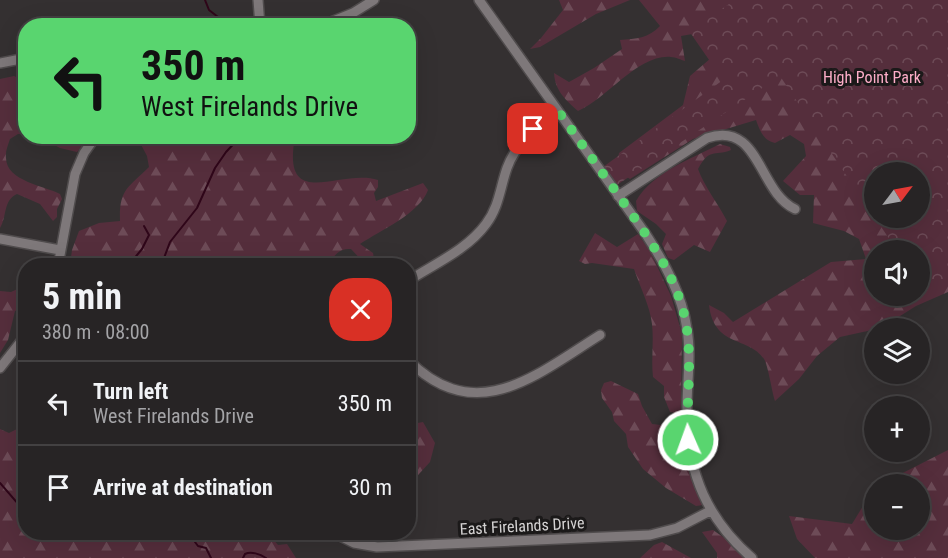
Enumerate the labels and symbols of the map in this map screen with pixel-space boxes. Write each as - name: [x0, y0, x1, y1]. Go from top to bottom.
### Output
- park label: High Point Park: [823, 68, 922, 87]
- pin: [507, 103, 558, 154]
- north arrow: [864, 162, 930, 228]
- position arrow: [656, 408, 720, 472]
- street label: East Firelands Drive: [459, 513, 585, 539]

